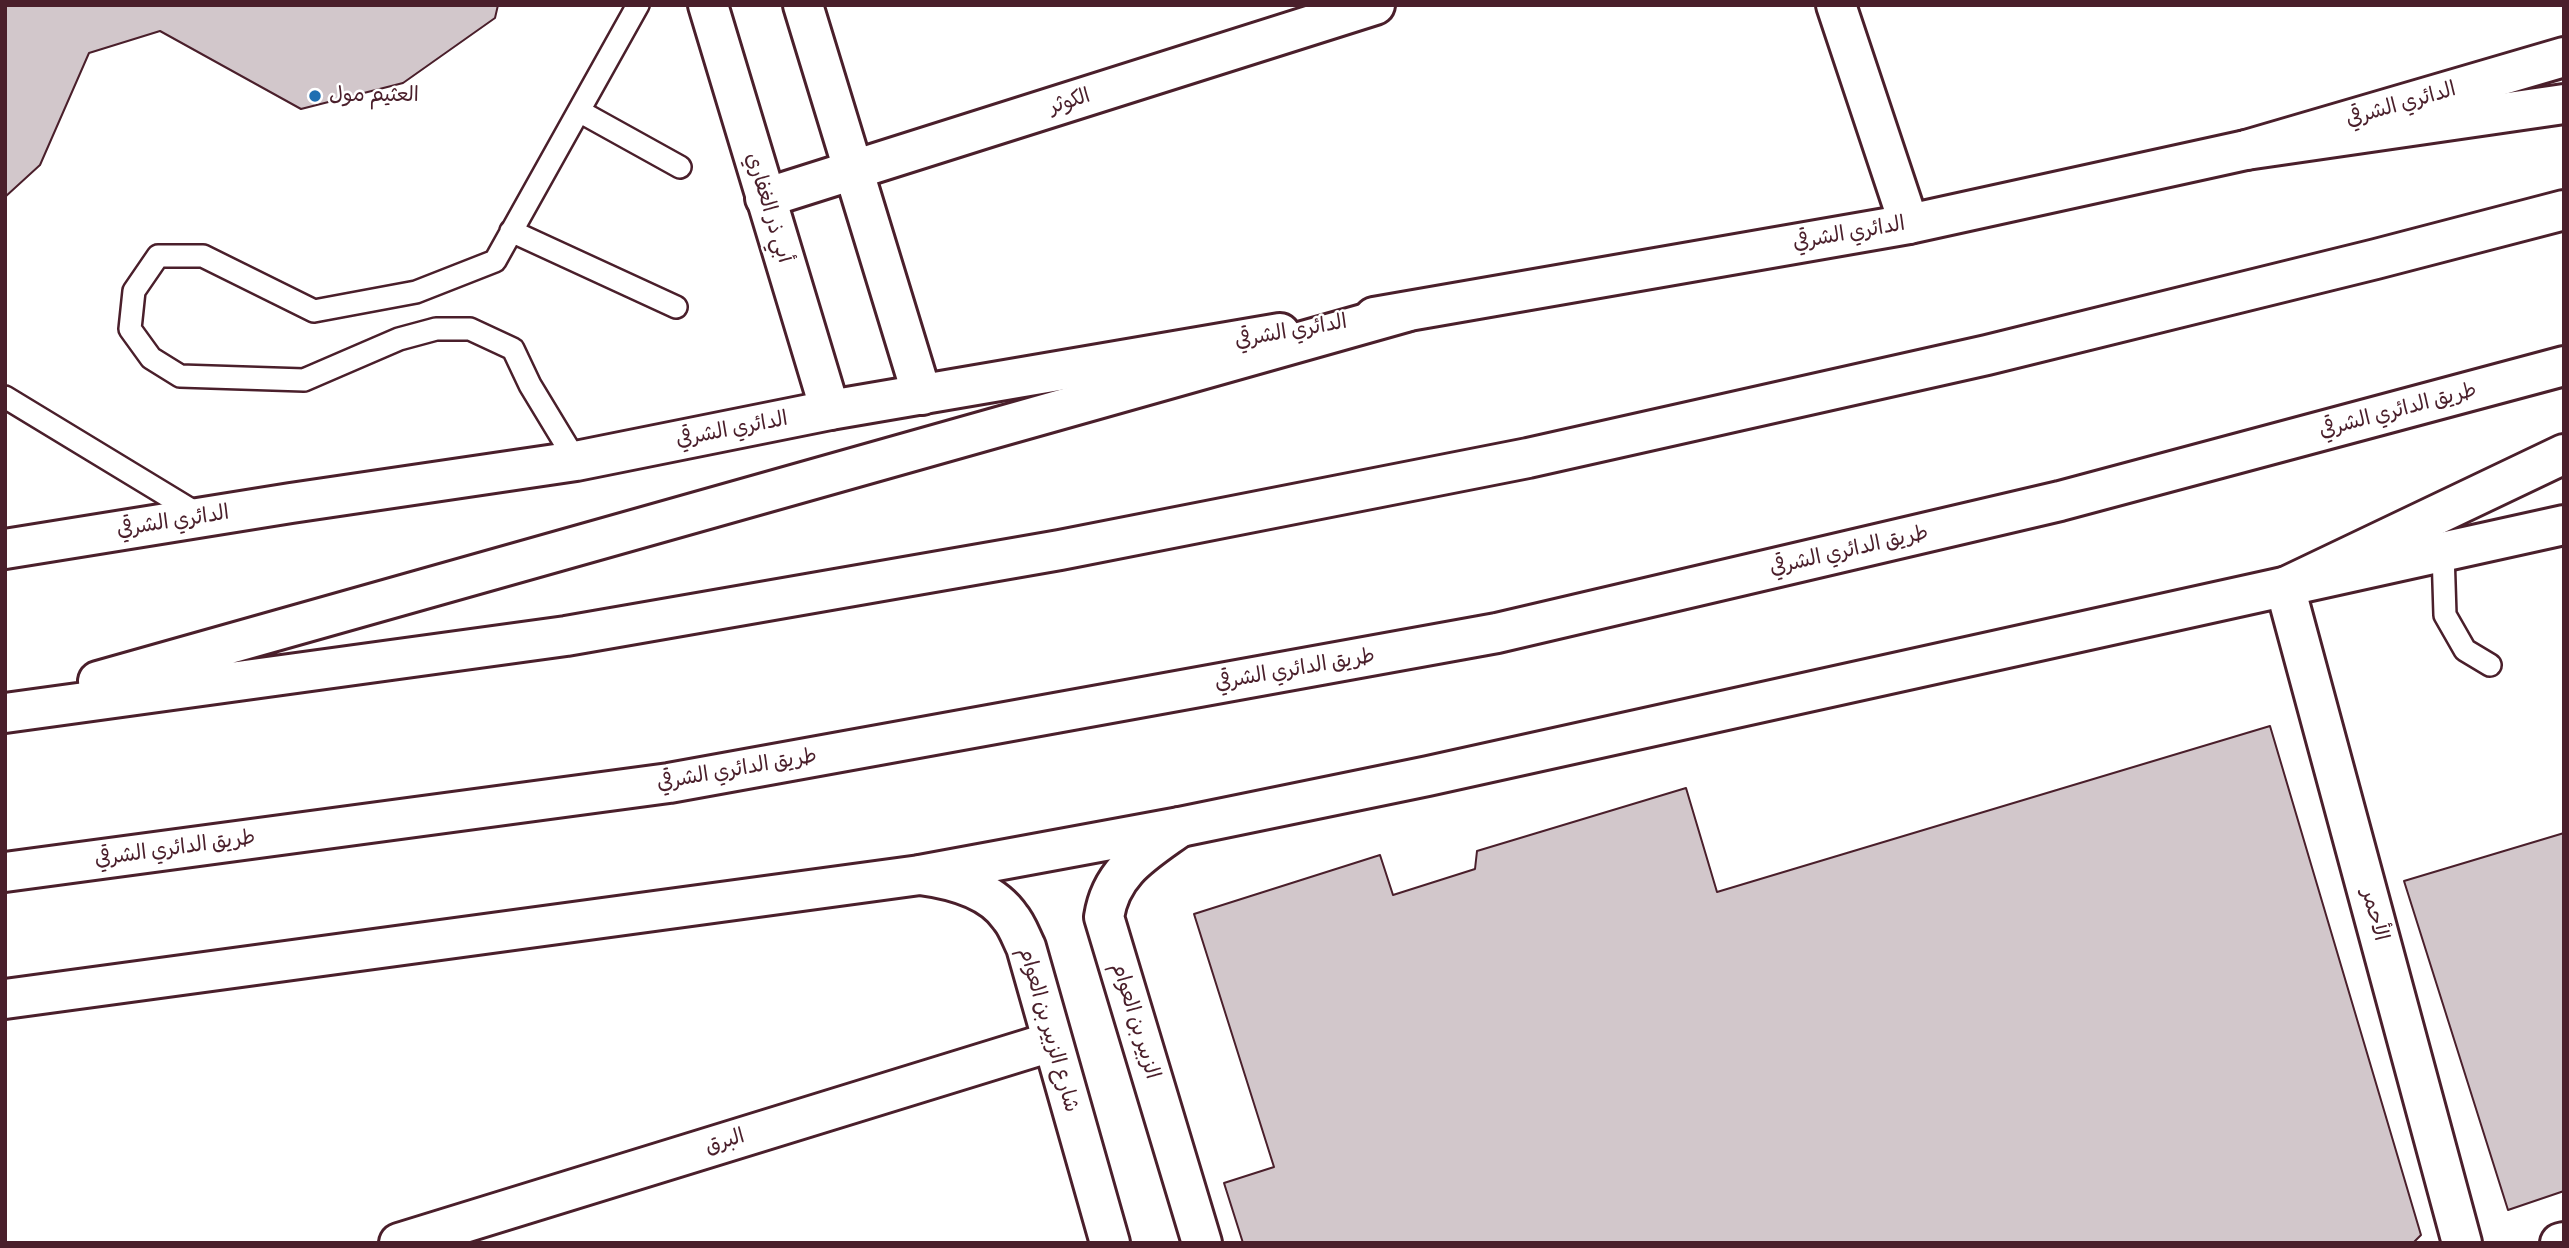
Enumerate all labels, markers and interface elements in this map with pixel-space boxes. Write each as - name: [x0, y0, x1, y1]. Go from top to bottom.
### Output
- street label: الدائري الشرقي: [2343, 77, 2459, 133]
- place label: العثيم مول: [329, 83, 419, 109]
- street label: الكوثر: [1046, 84, 1094, 120]
- marker: العثيم مول: [307, 88, 323, 104]
- street label: أبي ذر الغفاري: [739, 150, 797, 266]
- street label: الدائري الشرقي: [1791, 212, 1907, 256]
- street label: الدائري الشرقي: [1233, 310, 1349, 354]
- street label: طريق الدائري الشرقي: [2316, 378, 2480, 444]
- street label: الدائري الشرقي: [674, 407, 790, 453]
- street label: الدائري الشرقي: [115, 501, 231, 543]
- street label: طريق الدائري الشرقي: [1767, 520, 1931, 582]
- street label: طريق الدائري الشرقي: [1213, 644, 1377, 696]
- street label: طريق الدائري الشرقي: [655, 744, 819, 796]
- street label: طريق الدائري الشرقي: [93, 825, 257, 873]
- street label: الأحمر: [2355, 886, 2393, 944]
- street label: شارع الزبير بن العوام: [1012, 945, 1084, 1115]
- street label: الزبير بن العوام: [1105, 960, 1165, 1082]
- street label: البرق: [702, 1124, 748, 1160]

